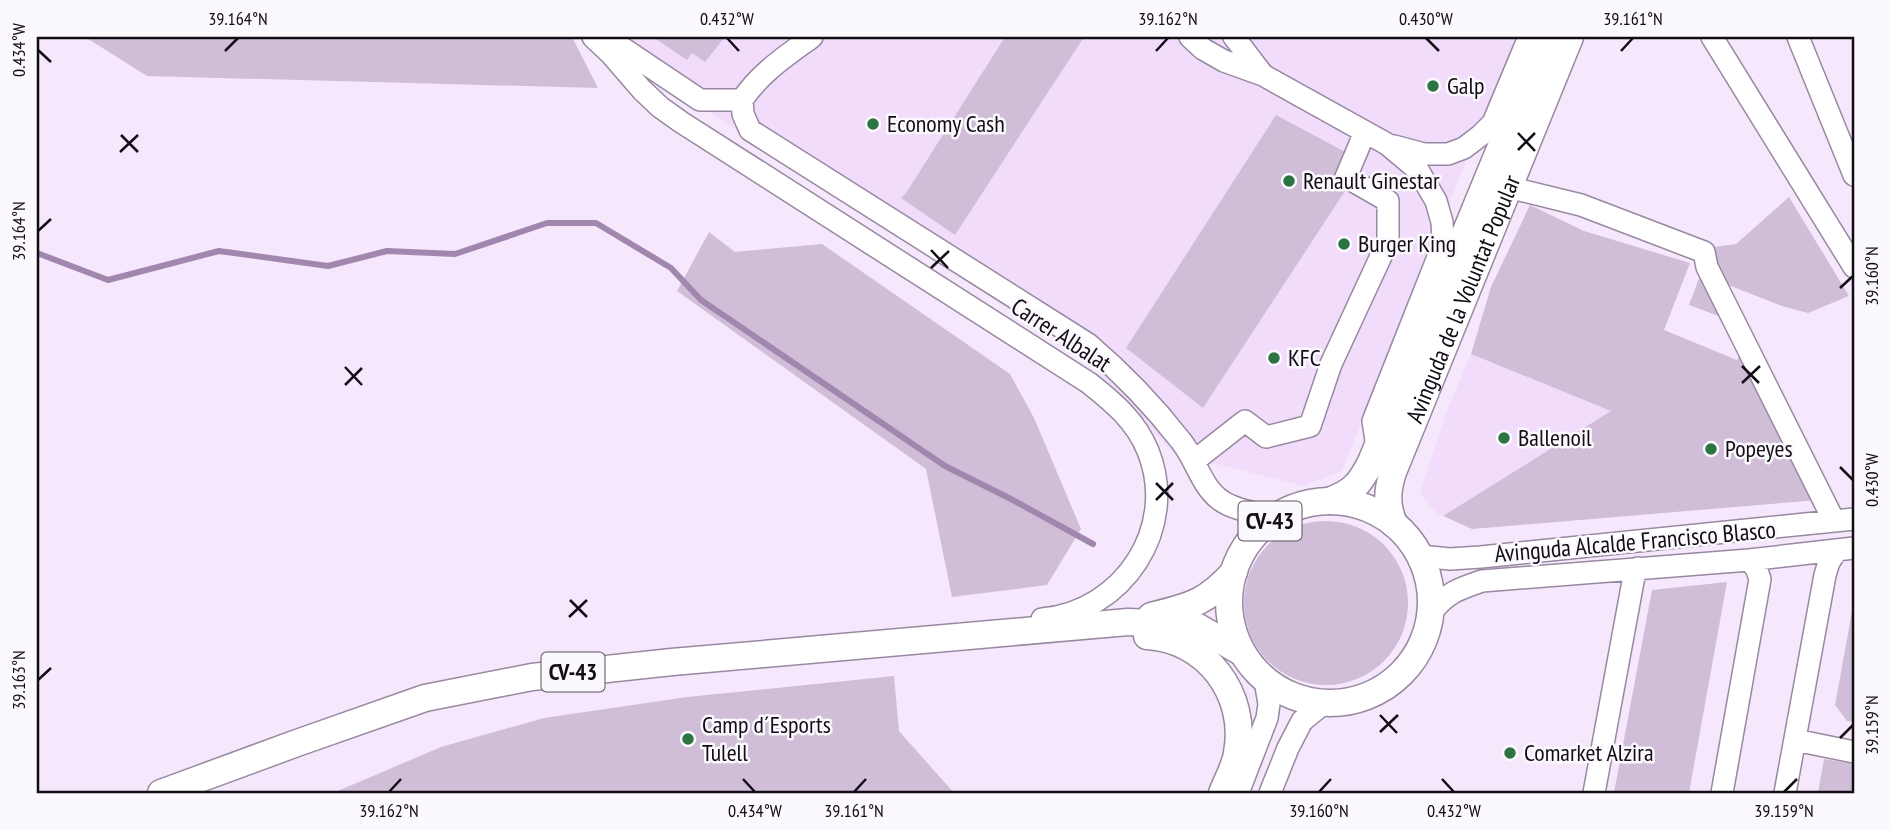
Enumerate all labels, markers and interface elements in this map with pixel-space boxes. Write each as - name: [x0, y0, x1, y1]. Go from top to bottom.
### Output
- text: 39.164°N: [208, 7, 268, 30]
- text: 0.432°W: [700, 7, 754, 30]
- text: 39.162°N: [1138, 7, 1198, 30]
- text: 0.430°W: [1399, 7, 1453, 30]
- text: 39.161°N: [1603, 7, 1663, 30]
- text: 0.434°W: [7, 23, 30, 77]
- place label: Galp: [1447, 70, 1484, 101]
- marker: Galp: [1425, 78, 1441, 94]
- place label: Economy Cash: [887, 108, 1005, 139]
- marker: Economy Cash: [865, 116, 881, 132]
- place label: Renault Ginestar: [1303, 165, 1440, 196]
- street label: Avinguda de la Voluntat Popular: [1399, 170, 1527, 427]
- marker: Renault Ginestar: [1281, 173, 1297, 189]
- text: 39.164°N: [7, 201, 30, 261]
- place label: Burger King: [1358, 228, 1456, 259]
- marker: Burger King: [1336, 236, 1352, 252]
- text: 39.160°N: [1860, 246, 1883, 306]
- street label: Carrer Albalat: [1005, 291, 1117, 379]
- place label: KFC: [1288, 342, 1321, 373]
- marker: KFC: [1266, 350, 1282, 366]
- place label: Ballenoil: [1518, 422, 1592, 453]
- marker: Ballenoil: [1496, 430, 1512, 446]
- place label: Popeyes: [1725, 433, 1793, 464]
- marker: Popeyes: [1703, 441, 1719, 457]
- text: 0.430°W: [1860, 453, 1883, 507]
- road number: CV-43: [1238, 502, 1302, 540]
- street label: Avinguda Alcalde Francisco Blasco: [1493, 514, 1777, 569]
- text: 39.163°N: [7, 650, 30, 710]
- road number: CV-43: [542, 652, 604, 692]
- text: 39.159°N: [1860, 695, 1883, 755]
- place label: Camp d´Esports Tulell: [702, 709, 831, 768]
- marker: Camp d´Esports Tulell: [680, 731, 696, 747]
- place label: Comarket Alzira: [1524, 737, 1653, 768]
- marker: Comarket Alzira: [1502, 745, 1518, 761]
- text: 39.162°N: [359, 799, 419, 822]
- text: 0.434°W: [728, 799, 782, 822]
- text: 39.161°N: [824, 799, 884, 822]
- text: 39.160°N: [1289, 799, 1349, 822]
- text: 0.432°W: [1427, 799, 1481, 822]
- text: 39.159°N: [1754, 799, 1814, 822]

